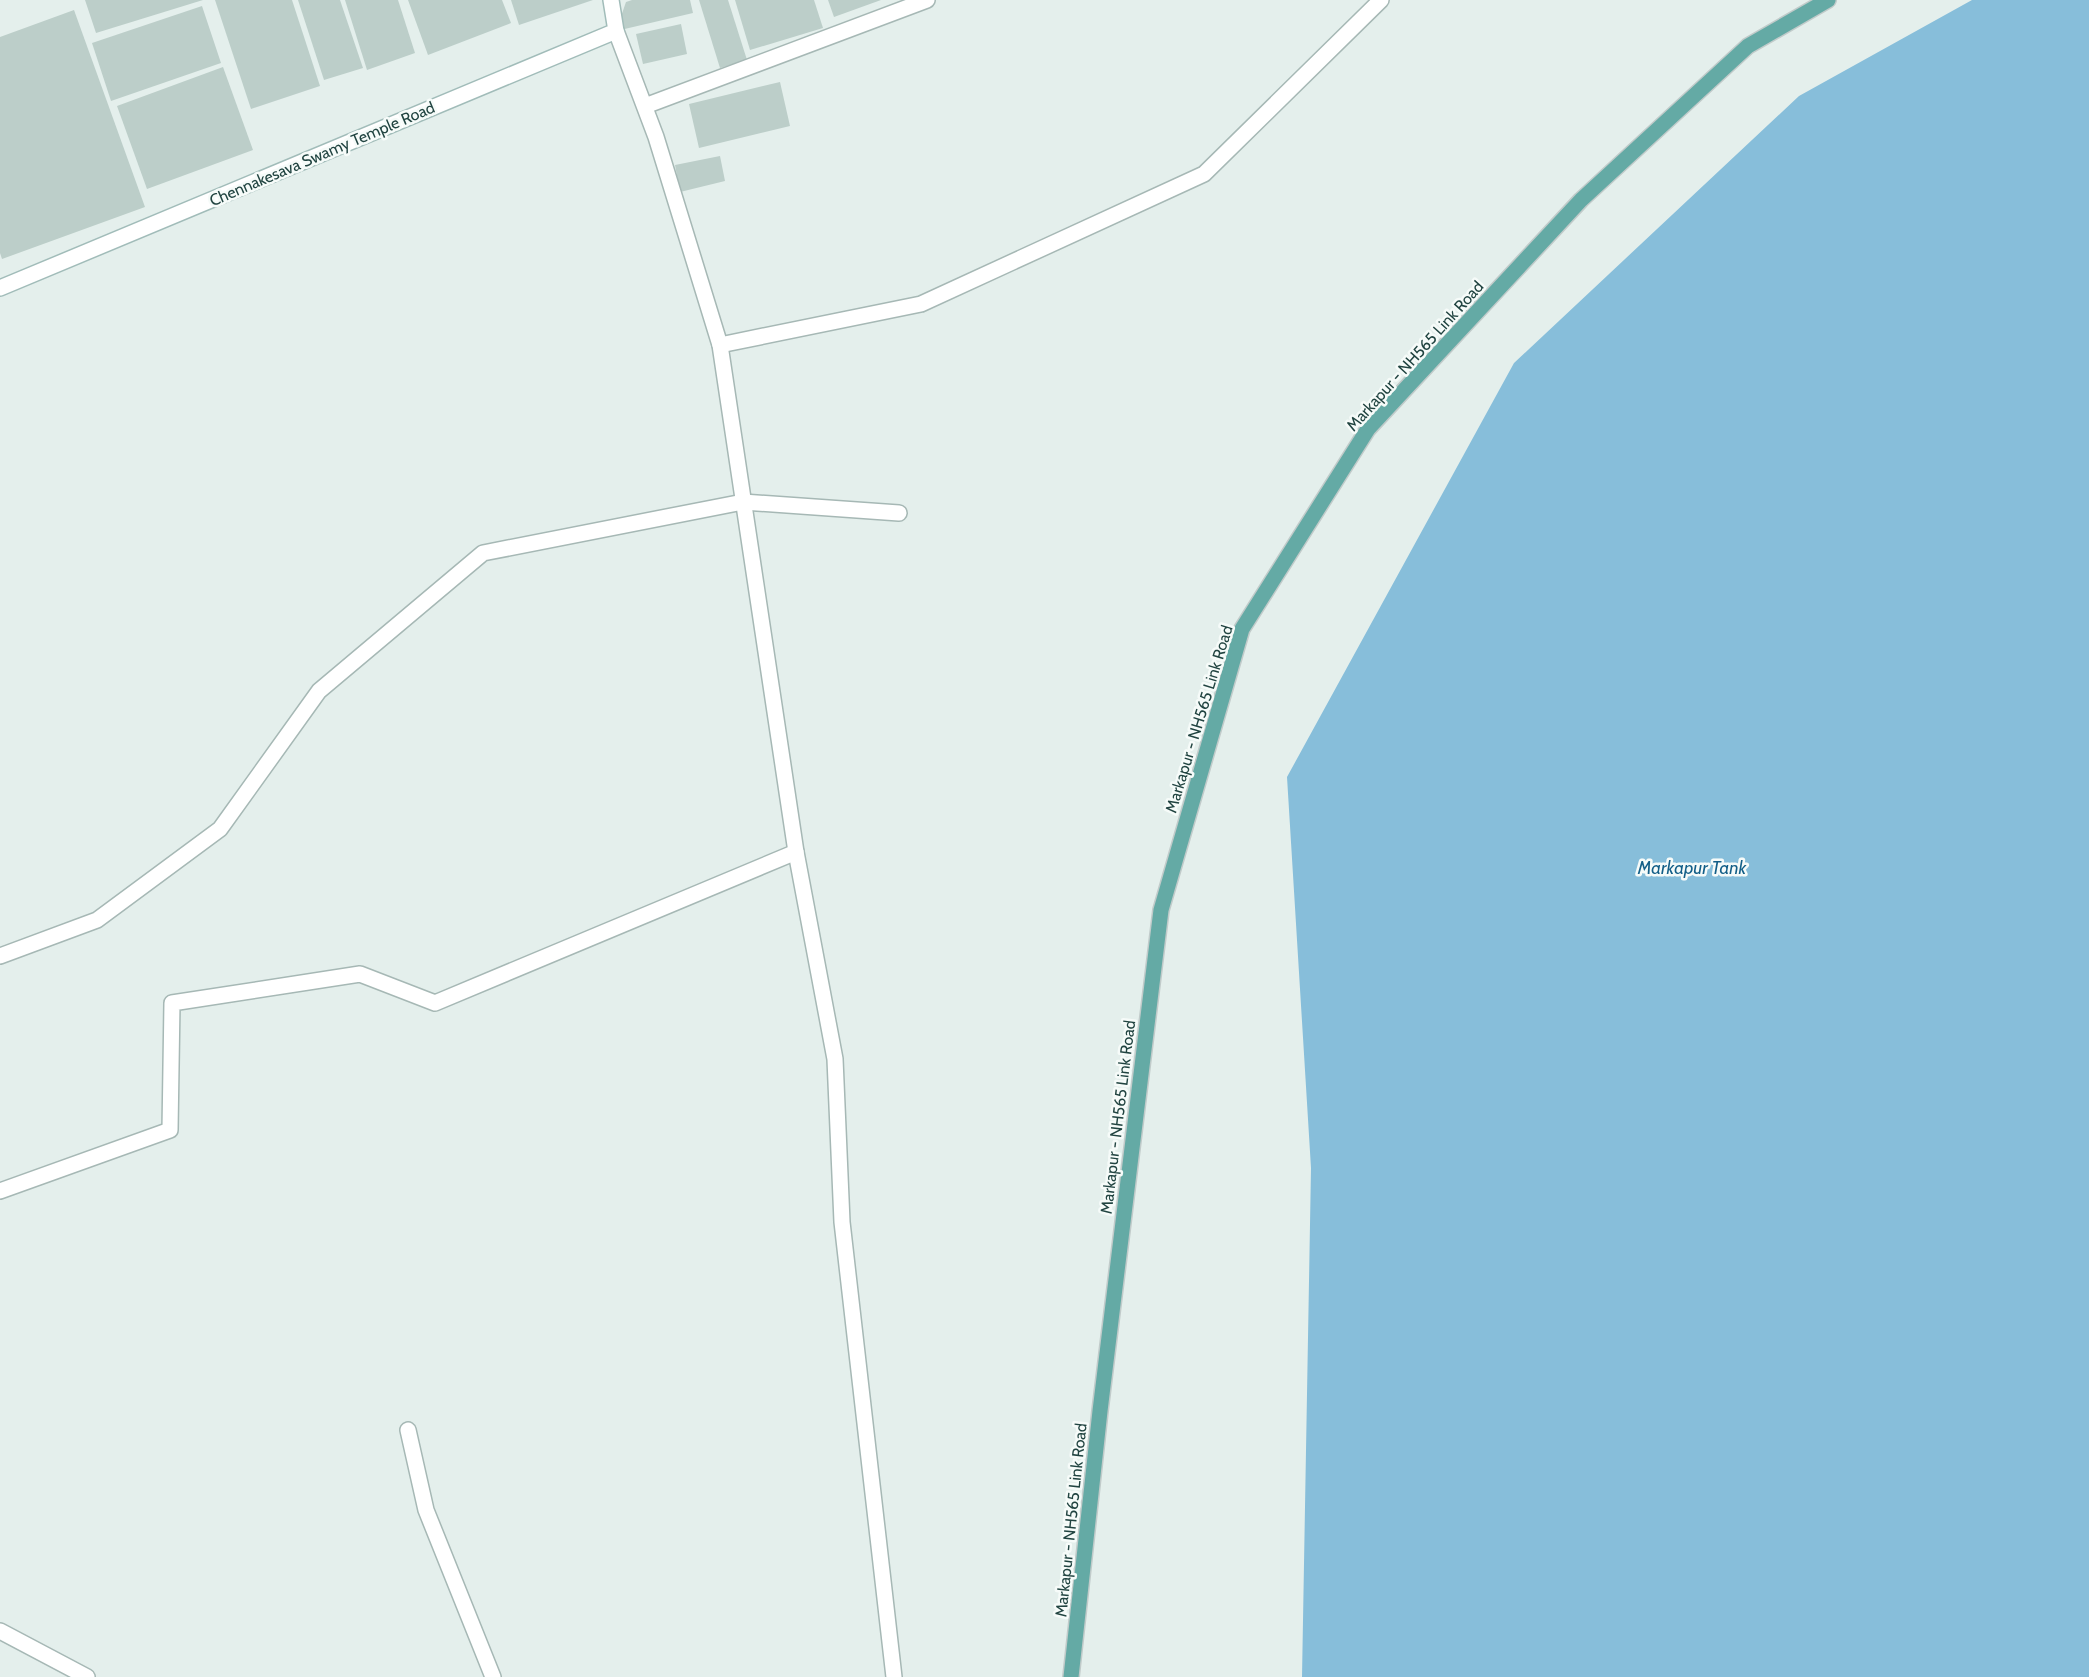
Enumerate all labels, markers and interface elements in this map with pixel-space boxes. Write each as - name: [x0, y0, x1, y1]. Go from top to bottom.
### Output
- street label: Chennakesava Swamy Temple Road: [207, 98, 437, 210]
- street label: Markapur - NH565 Link Road: [1343, 277, 1487, 435]
- street label: Markapur - NH565 Link Road: [1161, 623, 1237, 815]
- water label: Markapur Tank: [1637, 857, 1747, 879]
- street label: Markapur - NH565 Link Road: [1097, 1019, 1139, 1215]
- street label: Markapur - NH565 Link Road: [1051, 1422, 1091, 1618]

